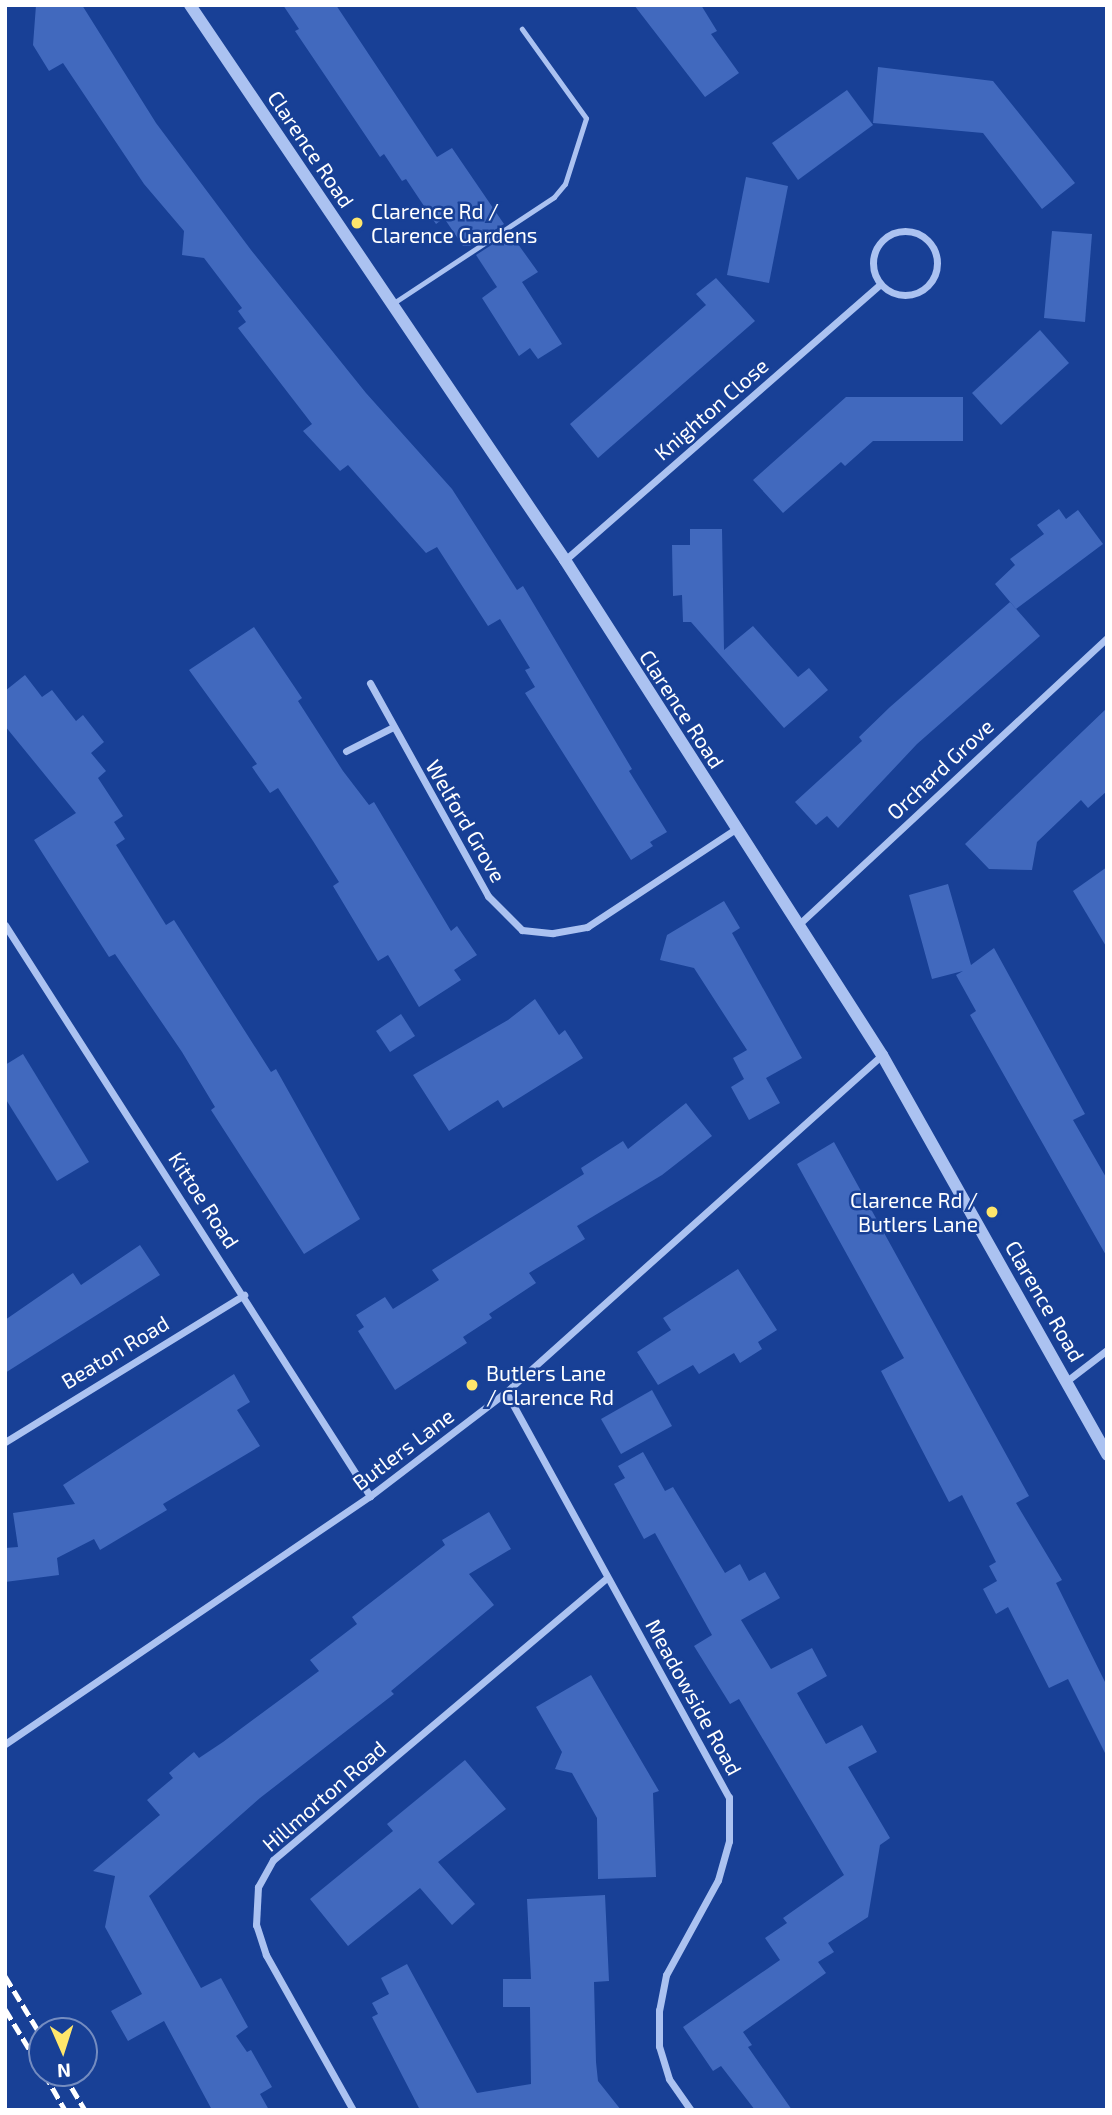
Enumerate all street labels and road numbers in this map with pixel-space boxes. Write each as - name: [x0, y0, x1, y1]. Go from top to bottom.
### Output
- street label: Clarence Road: [263, 86, 359, 212]
- street label: Knighton Close: [649, 353, 773, 465]
- street label: Clarence Road: [634, 645, 730, 773]
- street label: Orchard Grove: [881, 713, 999, 825]
- street label: Welford Grove: [421, 755, 511, 887]
- street label: Kittoe Road: [164, 1147, 244, 1253]
- street label: Clarence Road: [1000, 1236, 1090, 1366]
- street label: Beaton Road: [57, 1310, 173, 1394]
- street label: Butlers Lane: [347, 1403, 459, 1495]
- street label: Meadowside Road: [641, 1615, 747, 1779]
- street label: Hillmorton Road: [257, 1735, 391, 1857]

